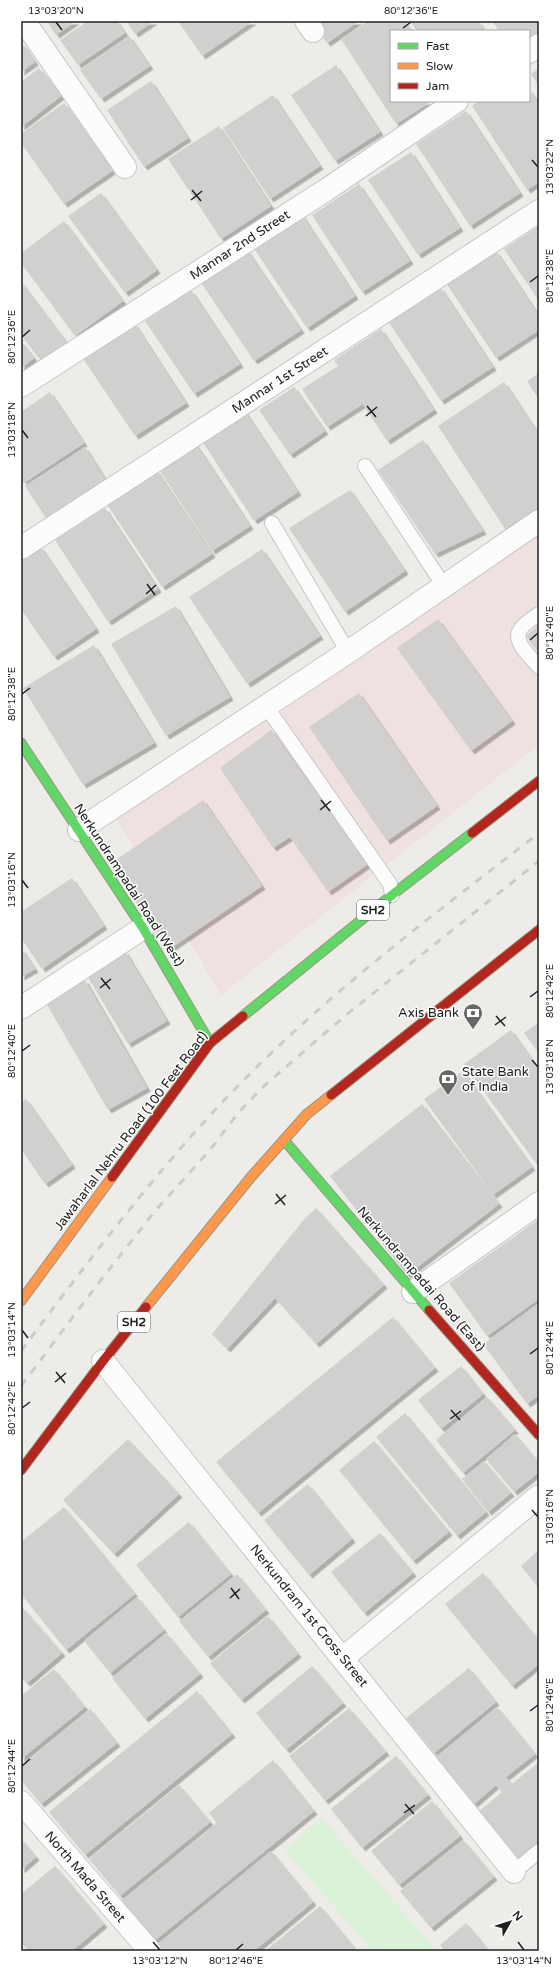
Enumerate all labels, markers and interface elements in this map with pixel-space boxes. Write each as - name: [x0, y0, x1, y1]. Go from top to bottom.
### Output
- text: 13°03'20"N: [28, 5, 84, 17]
- text: 80°12'36"E: [384, 5, 438, 17]
- legend: [390, 30, 530, 102]
- text: Fast: [426, 39, 450, 53]
- text: Slow: [426, 59, 453, 73]
- text: Jam: [426, 79, 449, 93]
- text: 13°03'22"N: [544, 139, 556, 195]
- street label: Mannar 2nd Street: [187, 207, 293, 283]
- text: 80°12'38"E: [544, 249, 556, 303]
- text: 80°12'36"E: [6, 310, 18, 364]
- street label: Mannar 1st Street: [229, 343, 331, 417]
- text: 13°03'18"N: [6, 402, 18, 458]
- text: 80°12'40"E: [544, 606, 556, 660]
- text: 80°12'38"E: [6, 667, 18, 721]
- street label: Nerkundrampadai Road (West): [70, 801, 188, 969]
- text: 13°03'16"N: [6, 852, 18, 908]
- road number: SH2: [357, 900, 389, 920]
- text: 80°12'42"E: [544, 964, 556, 1018]
- bank icon: Axis Bank: [462, 1002, 484, 1030]
- place label: Axis Bank: [398, 1005, 459, 1021]
- text: 80°12'40"E: [6, 1024, 18, 1078]
- street label: Jawaharlal Nehru Road (100 Feet Road): [51, 1028, 211, 1234]
- text: 13°03'18"N: [544, 1039, 556, 1095]
- place label: State Bank of India: [462, 1064, 529, 1095]
- bank icon: State Bank of India: [437, 1068, 459, 1096]
- street label: Nerkundrampadai Road (East): [354, 1203, 488, 1355]
- text: 13°03'14"N: [6, 1302, 18, 1358]
- road number: SH2: [118, 1312, 150, 1332]
- text: 80°12'44"E: [544, 1321, 556, 1375]
- text: 80°12'42"E: [6, 1381, 18, 1435]
- text: 13°03'16"N: [544, 1489, 556, 1545]
- street label: Nerkundram 1st Cross Street: [247, 1542, 371, 1690]
- text: 80°12'46"E: [544, 1678, 556, 1732]
- text: 80°12'44"E: [6, 1739, 18, 1793]
- street label: North Mada Street: [41, 1828, 129, 1926]
- north arrow: [490, 1902, 530, 1942]
- text: N: [510, 1908, 525, 1924]
- text: 13°03'12"N: [132, 1955, 188, 1967]
- text: 80°12'46"E: [209, 1955, 263, 1967]
- text: 13°03'14"N: [496, 1955, 552, 1967]

